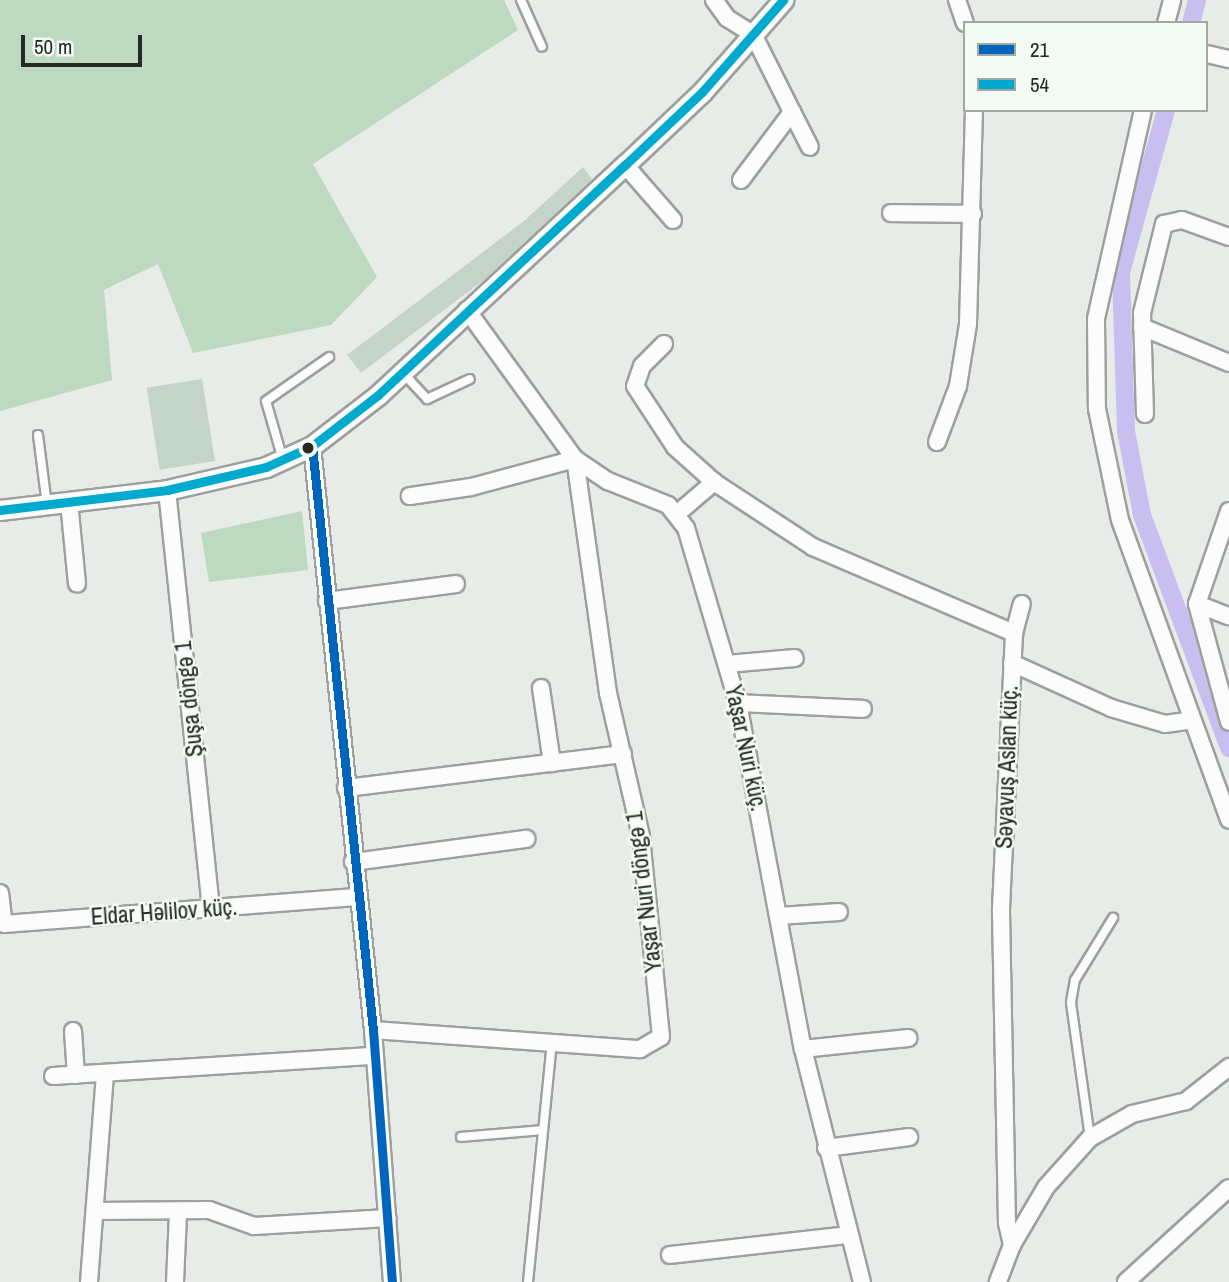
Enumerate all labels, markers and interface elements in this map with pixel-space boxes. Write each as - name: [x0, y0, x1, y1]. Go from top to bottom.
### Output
- scale bar: [24, 21, 145, 65]
- legend: [963, 21, 1208, 112]
- text: 50 m: [34, 32, 72, 61]
- text: 21: [1030, 35, 1049, 64]
- text: 54: [1030, 70, 1049, 99]
- unlabelled marker: [301, 441, 315, 455]
- street label: Şuşa döngə 1: [169, 640, 209, 758]
- street label: Yaşar Nuri küç.: [719, 682, 773, 814]
- street label: Səyavuş Aslan küç.: [990, 684, 1024, 850]
- street label: Yaşar Nuri döngə 1: [620, 810, 668, 974]
- street label: Eldar Həlilov küç.: [90, 893, 238, 931]

